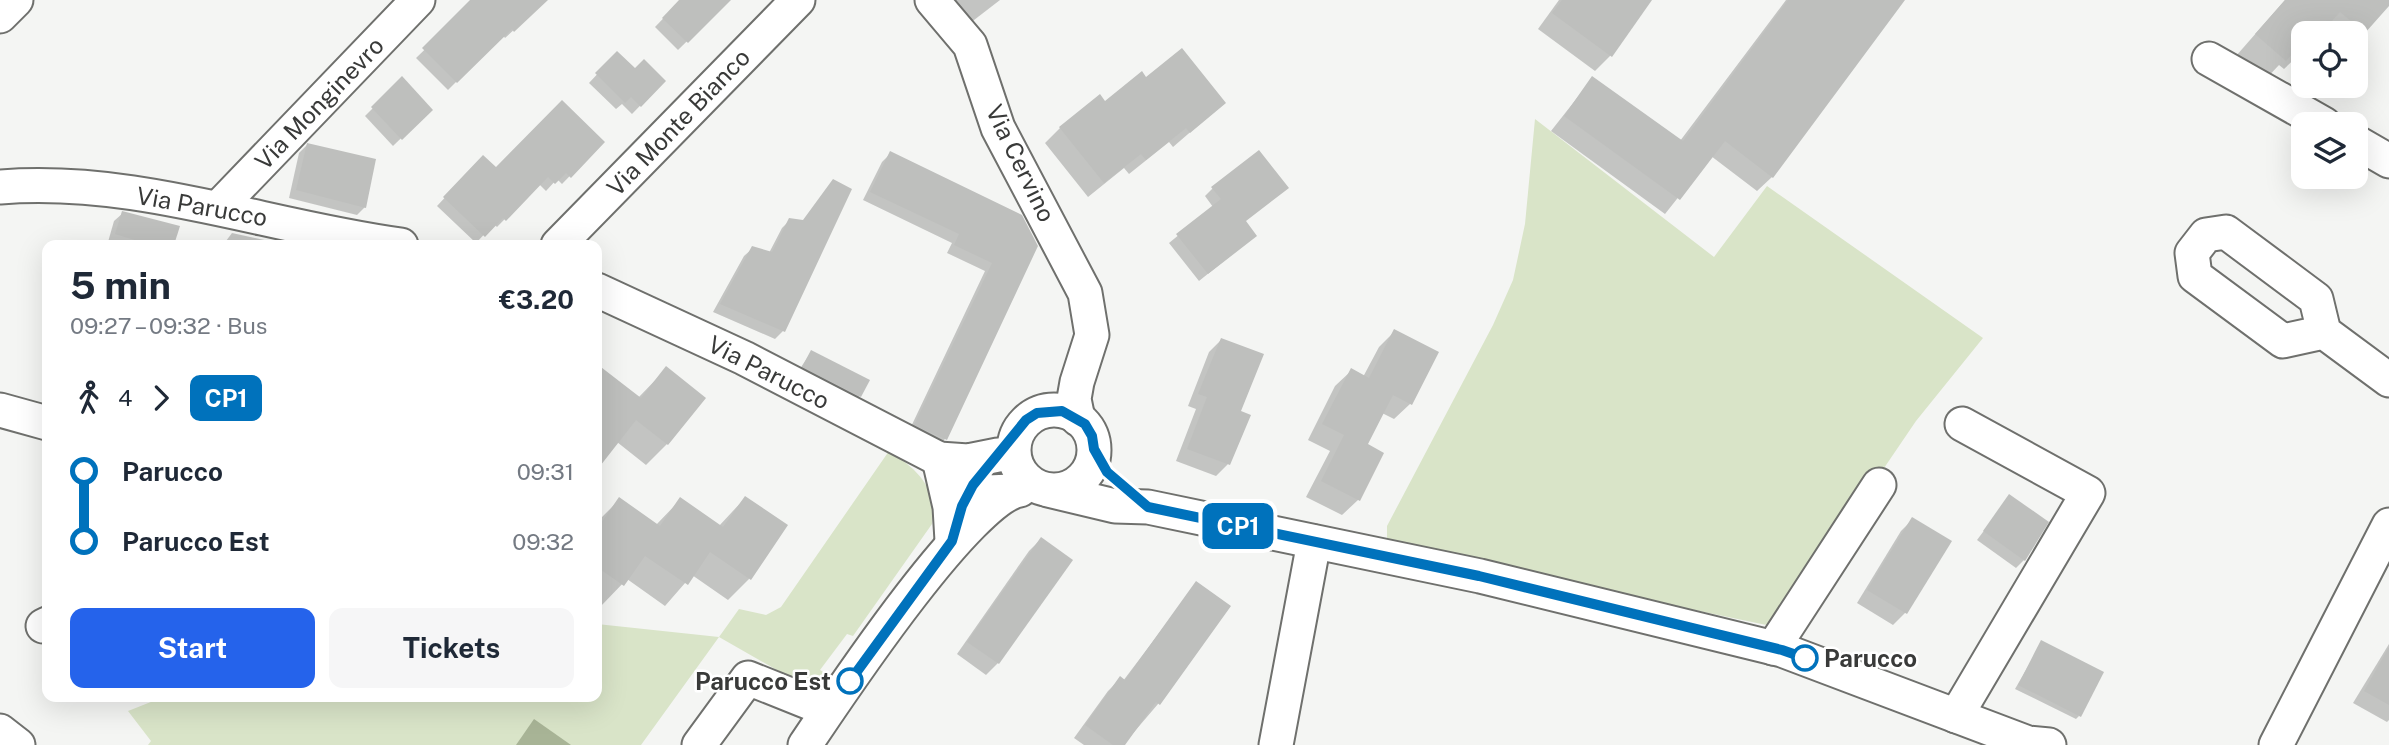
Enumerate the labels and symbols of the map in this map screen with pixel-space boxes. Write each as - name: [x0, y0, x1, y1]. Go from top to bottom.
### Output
- street label: Via Monginevro: [249, 31, 389, 175]
- street label: Via Monte Bianco: [601, 43, 755, 201]
- street label: Via Cervino: [981, 100, 1061, 226]
- street label: Via Parucco: [134, 181, 270, 231]
- street label: Via Parucco: [704, 329, 834, 415]
- line badge: CP1: [1198, 503, 1278, 549]
- place label: Parucco: [1824, 644, 1917, 672]
- marker: Parucco: [1792, 645, 1818, 671]
- place label: Parucco Est: [695, 667, 831, 695]
- marker: Parucco Est: [837, 668, 863, 694]

